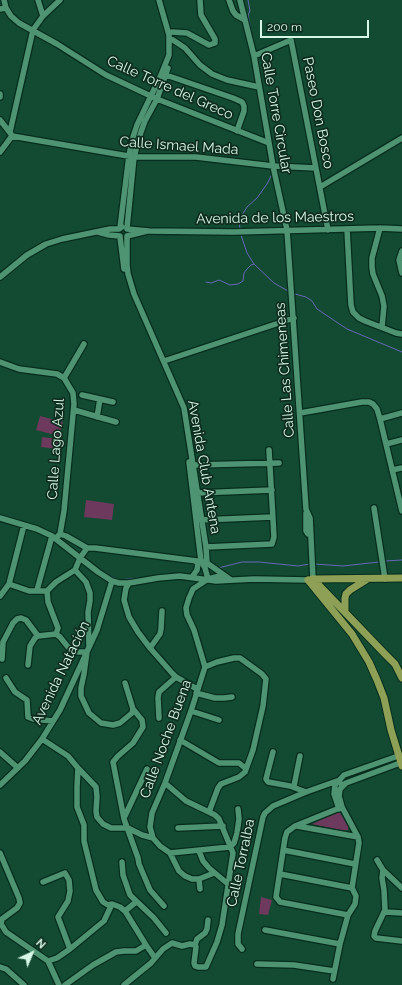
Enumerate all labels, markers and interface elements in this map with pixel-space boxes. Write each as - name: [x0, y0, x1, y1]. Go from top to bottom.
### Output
- scale bar: [262, 12, 371, 38]
- text: 200 m: [267, 20, 302, 34]
- street label: Calle Torre Circular: [257, 51, 295, 175]
- street label: Calle Torre del Greco: [104, 53, 236, 123]
- street label: Paseo Don Bosco: [299, 56, 337, 170]
- street label: Calle Ismael Mada: [119, 133, 239, 159]
- street label: Avenida de los Maestros: [196, 208, 354, 228]
- street label: Calle Las Chimeneas: [272, 302, 298, 438]
- street label: Calle Lago Azul: [44, 398, 68, 500]
- street label: Avenida Club Antena: [184, 399, 224, 535]
- street label: Avenida Natación: [29, 618, 93, 728]
- street label: Calle Noche Buena: [137, 677, 195, 801]
- street label: Calle Torralba: [223, 818, 259, 908]
- north arrow: [12, 933, 52, 973]
- text: N: [33, 936, 48, 952]

